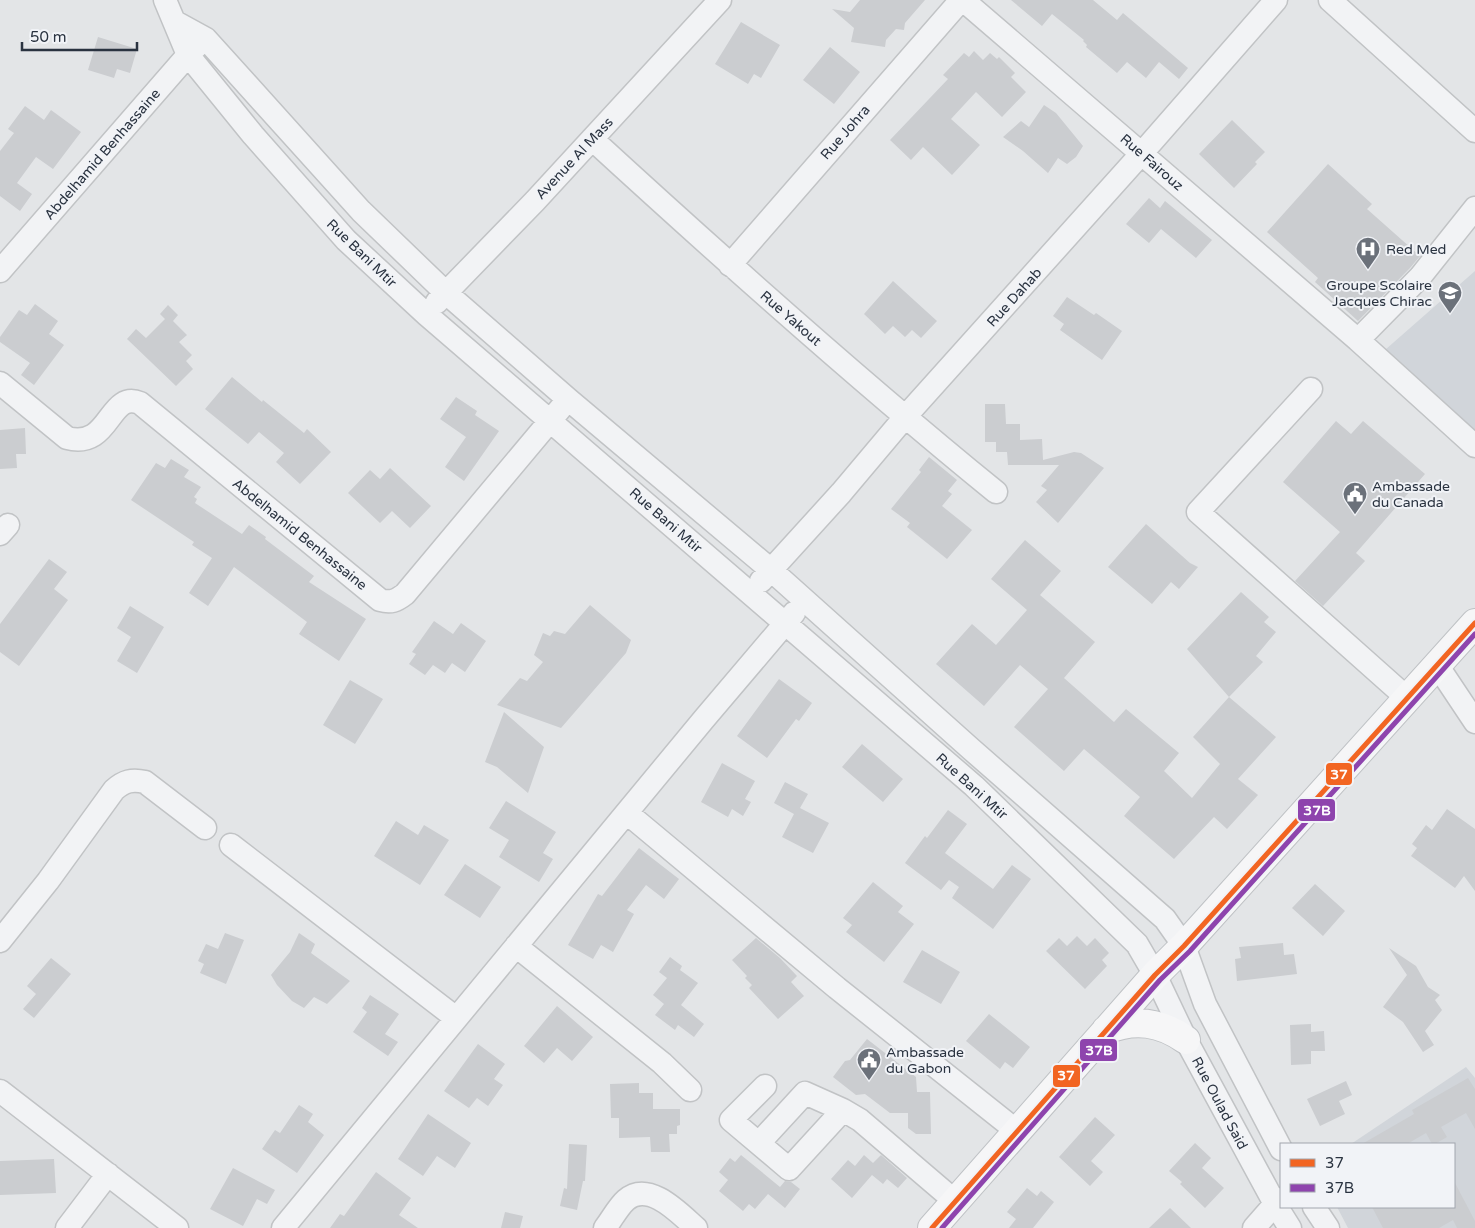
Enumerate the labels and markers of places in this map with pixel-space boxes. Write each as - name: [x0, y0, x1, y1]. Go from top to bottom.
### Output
- hospital icon: Red Med: [1355, 236, 1381, 270]
- place label: Red Med: [1386, 241, 1446, 258]
- place label: Groupe Scolaire Jacques Chirac: [1326, 277, 1432, 310]
- school or university icon: Groupe Scolaire Jacques Chirac: [1437, 280, 1463, 314]
- place label: Ambassade du Canada: [1372, 478, 1450, 511]
- public building icon: Ambassade du Canada: [1342, 481, 1368, 515]
- place label: Ambassade du Gabon: [886, 1044, 964, 1077]
- public building icon: Ambassade du Gabon: [856, 1047, 882, 1081]

